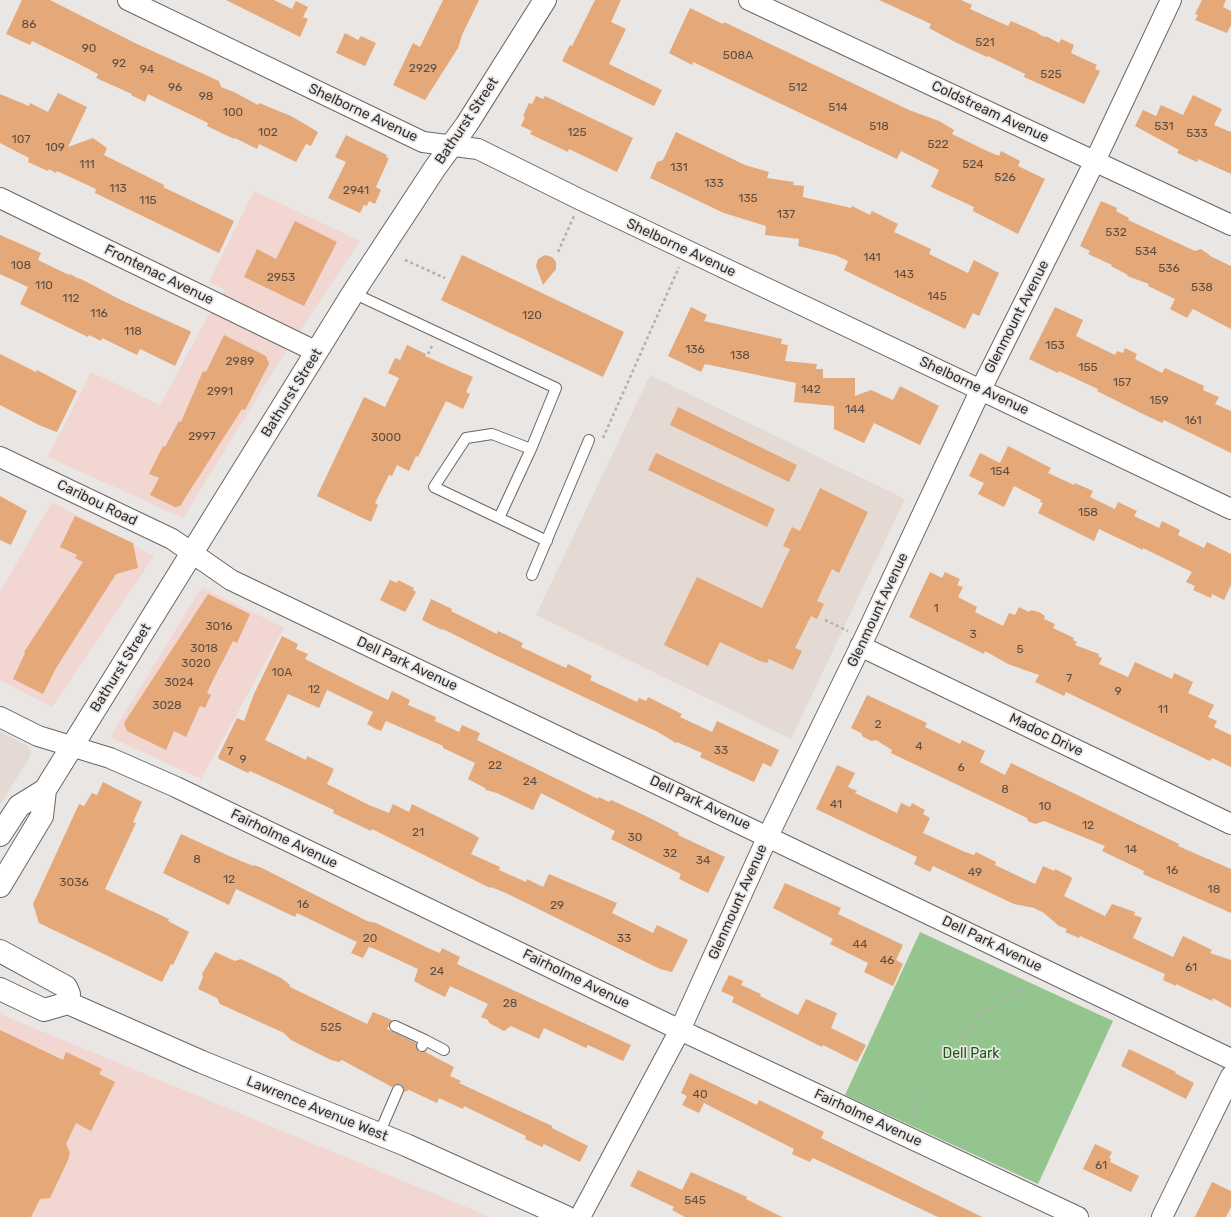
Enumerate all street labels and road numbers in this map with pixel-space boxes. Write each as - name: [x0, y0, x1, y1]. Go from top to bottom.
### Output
- street label: Bathurst Street: [432, 74, 502, 168]
- street label: Coldstream Avenue: [929, 77, 1051, 147]
- street label: Shelborne Avenue: [306, 80, 420, 146]
- street label: Shelborne Avenue: [624, 215, 738, 281]
- street label: Frontenac Avenue: [102, 241, 216, 309]
- street label: Glenmount Avenue: [981, 258, 1053, 376]
- street label: Bathurst Street: [258, 346, 326, 440]
- street label: Shelborne Avenue: [917, 353, 1031, 419]
- street label: Caribou Road: [54, 476, 140, 530]
- street label: Glenmount Avenue: [844, 550, 912, 670]
- street label: Bathurst Street: [87, 621, 155, 715]
- street label: Dell Park Avenue: [354, 633, 460, 695]
- street label: Madoc Drive: [1006, 710, 1086, 760]
- street label: Dell Park Avenue: [647, 772, 753, 834]
- street label: Fairholme Avenue: [228, 806, 340, 872]
- street label: Glenmount Avenue: [705, 842, 771, 962]
- street label: Dell Park Avenue: [939, 912, 1045, 976]
- street label: Fairholme Avenue: [520, 946, 632, 1012]
- street label: Lawrence Avenue West: [244, 1073, 390, 1145]
- street label: Fairholme Avenue: [811, 1086, 925, 1150]

